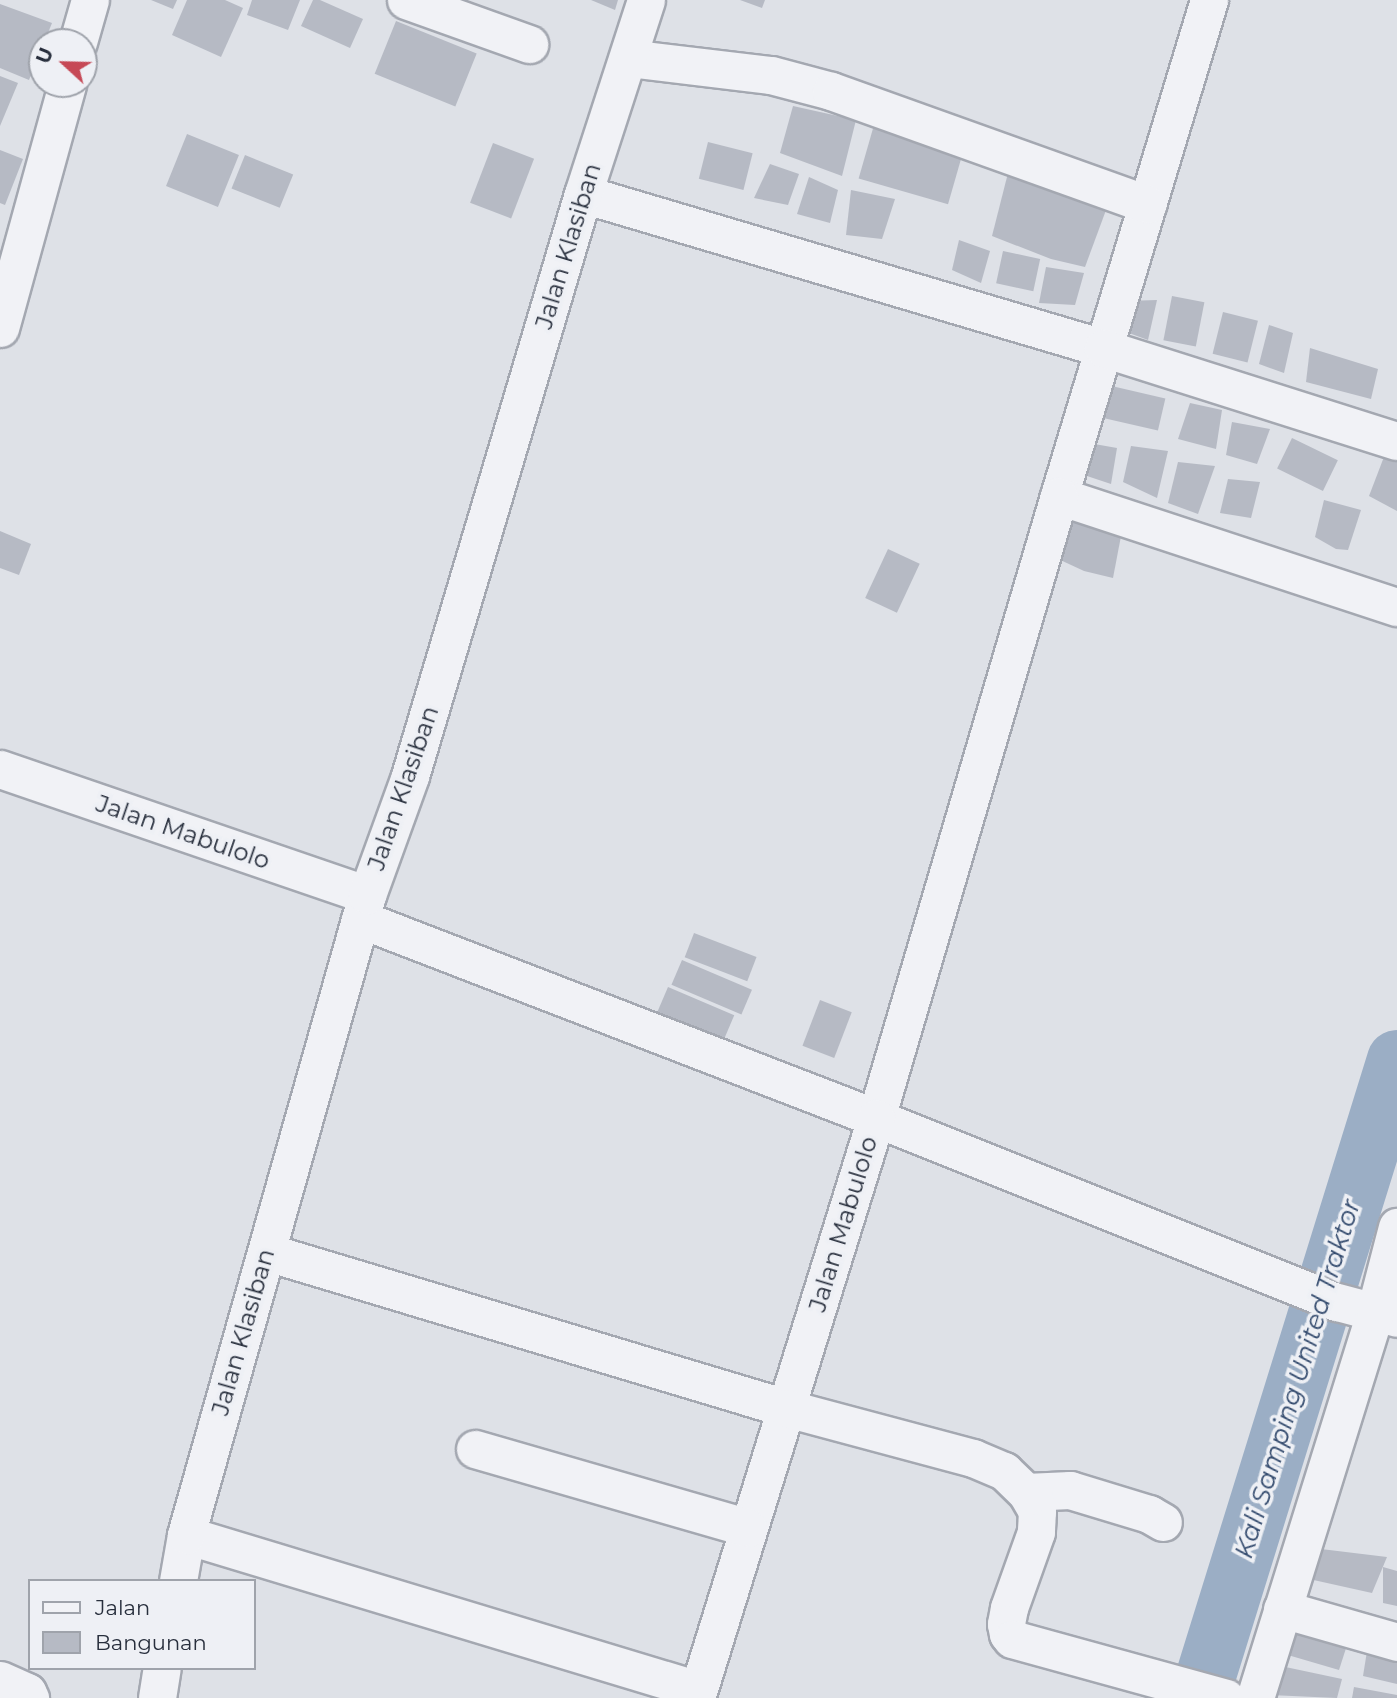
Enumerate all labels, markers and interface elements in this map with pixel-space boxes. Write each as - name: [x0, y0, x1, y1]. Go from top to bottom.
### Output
- north arrow: [28, 28, 98, 98]
- text: U: [31, 44, 58, 67]
- street label: Jalan Klasiban: [529, 160, 607, 332]
- street label: Jalan Klasiban: [361, 702, 445, 874]
- street label: Jalan Mabulolo: [92, 789, 274, 875]
- street label: Jalan Mabulolo: [803, 1133, 883, 1315]
- water label: Kali Samping United Traktor: [1228, 1196, 1368, 1562]
- street label: Jalan Klasiban: [205, 1245, 281, 1419]
- legend: [28, 1579, 256, 1670]
- text: Jalan: [95, 1595, 150, 1620]
- text: Bangunan: [95, 1630, 207, 1655]

